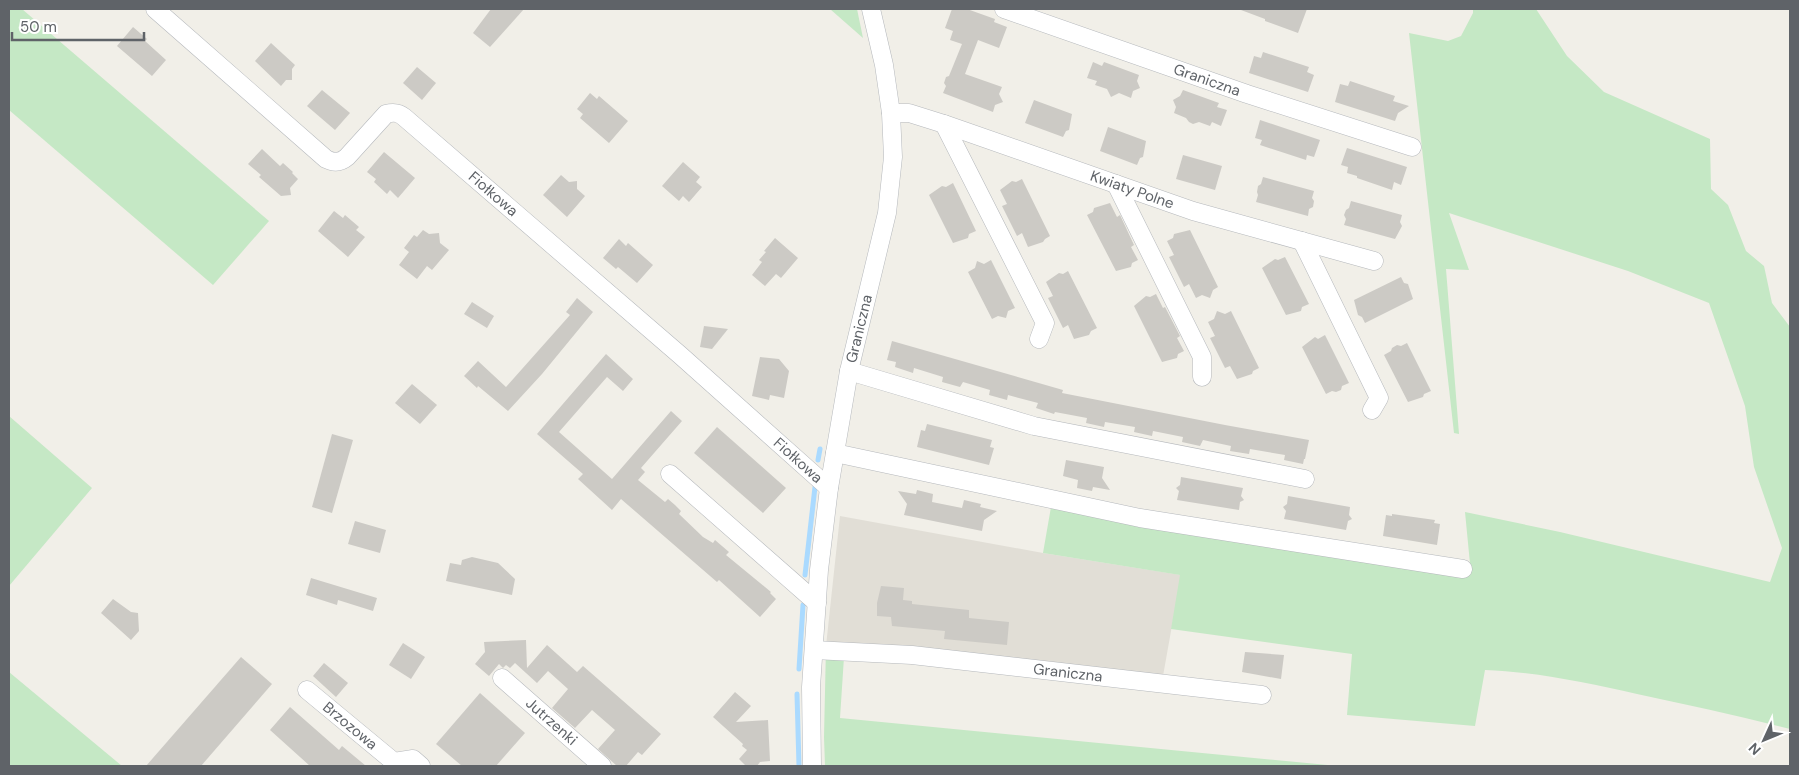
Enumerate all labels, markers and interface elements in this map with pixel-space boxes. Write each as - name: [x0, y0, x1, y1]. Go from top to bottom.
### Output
- scale bar: [12, 10, 145, 42]
- text: 50 m: [20, 17, 57, 37]
- street label: Graniczna: [1171, 59, 1243, 101]
- street label: Kwiaty Polne: [1088, 166, 1177, 214]
- street label: Fiołkowa: [464, 167, 522, 221]
- street label: Graniczna: [841, 293, 877, 365]
- street label: Fiołkowa: [769, 433, 827, 488]
- street label: Graniczna: [1032, 659, 1104, 687]
- street label: Jutrzenki: [521, 693, 582, 750]
- street label: Brzozowa: [319, 697, 382, 754]
- north arrow: [1739, 715, 1789, 765]
- text: N: [1745, 739, 1765, 759]

